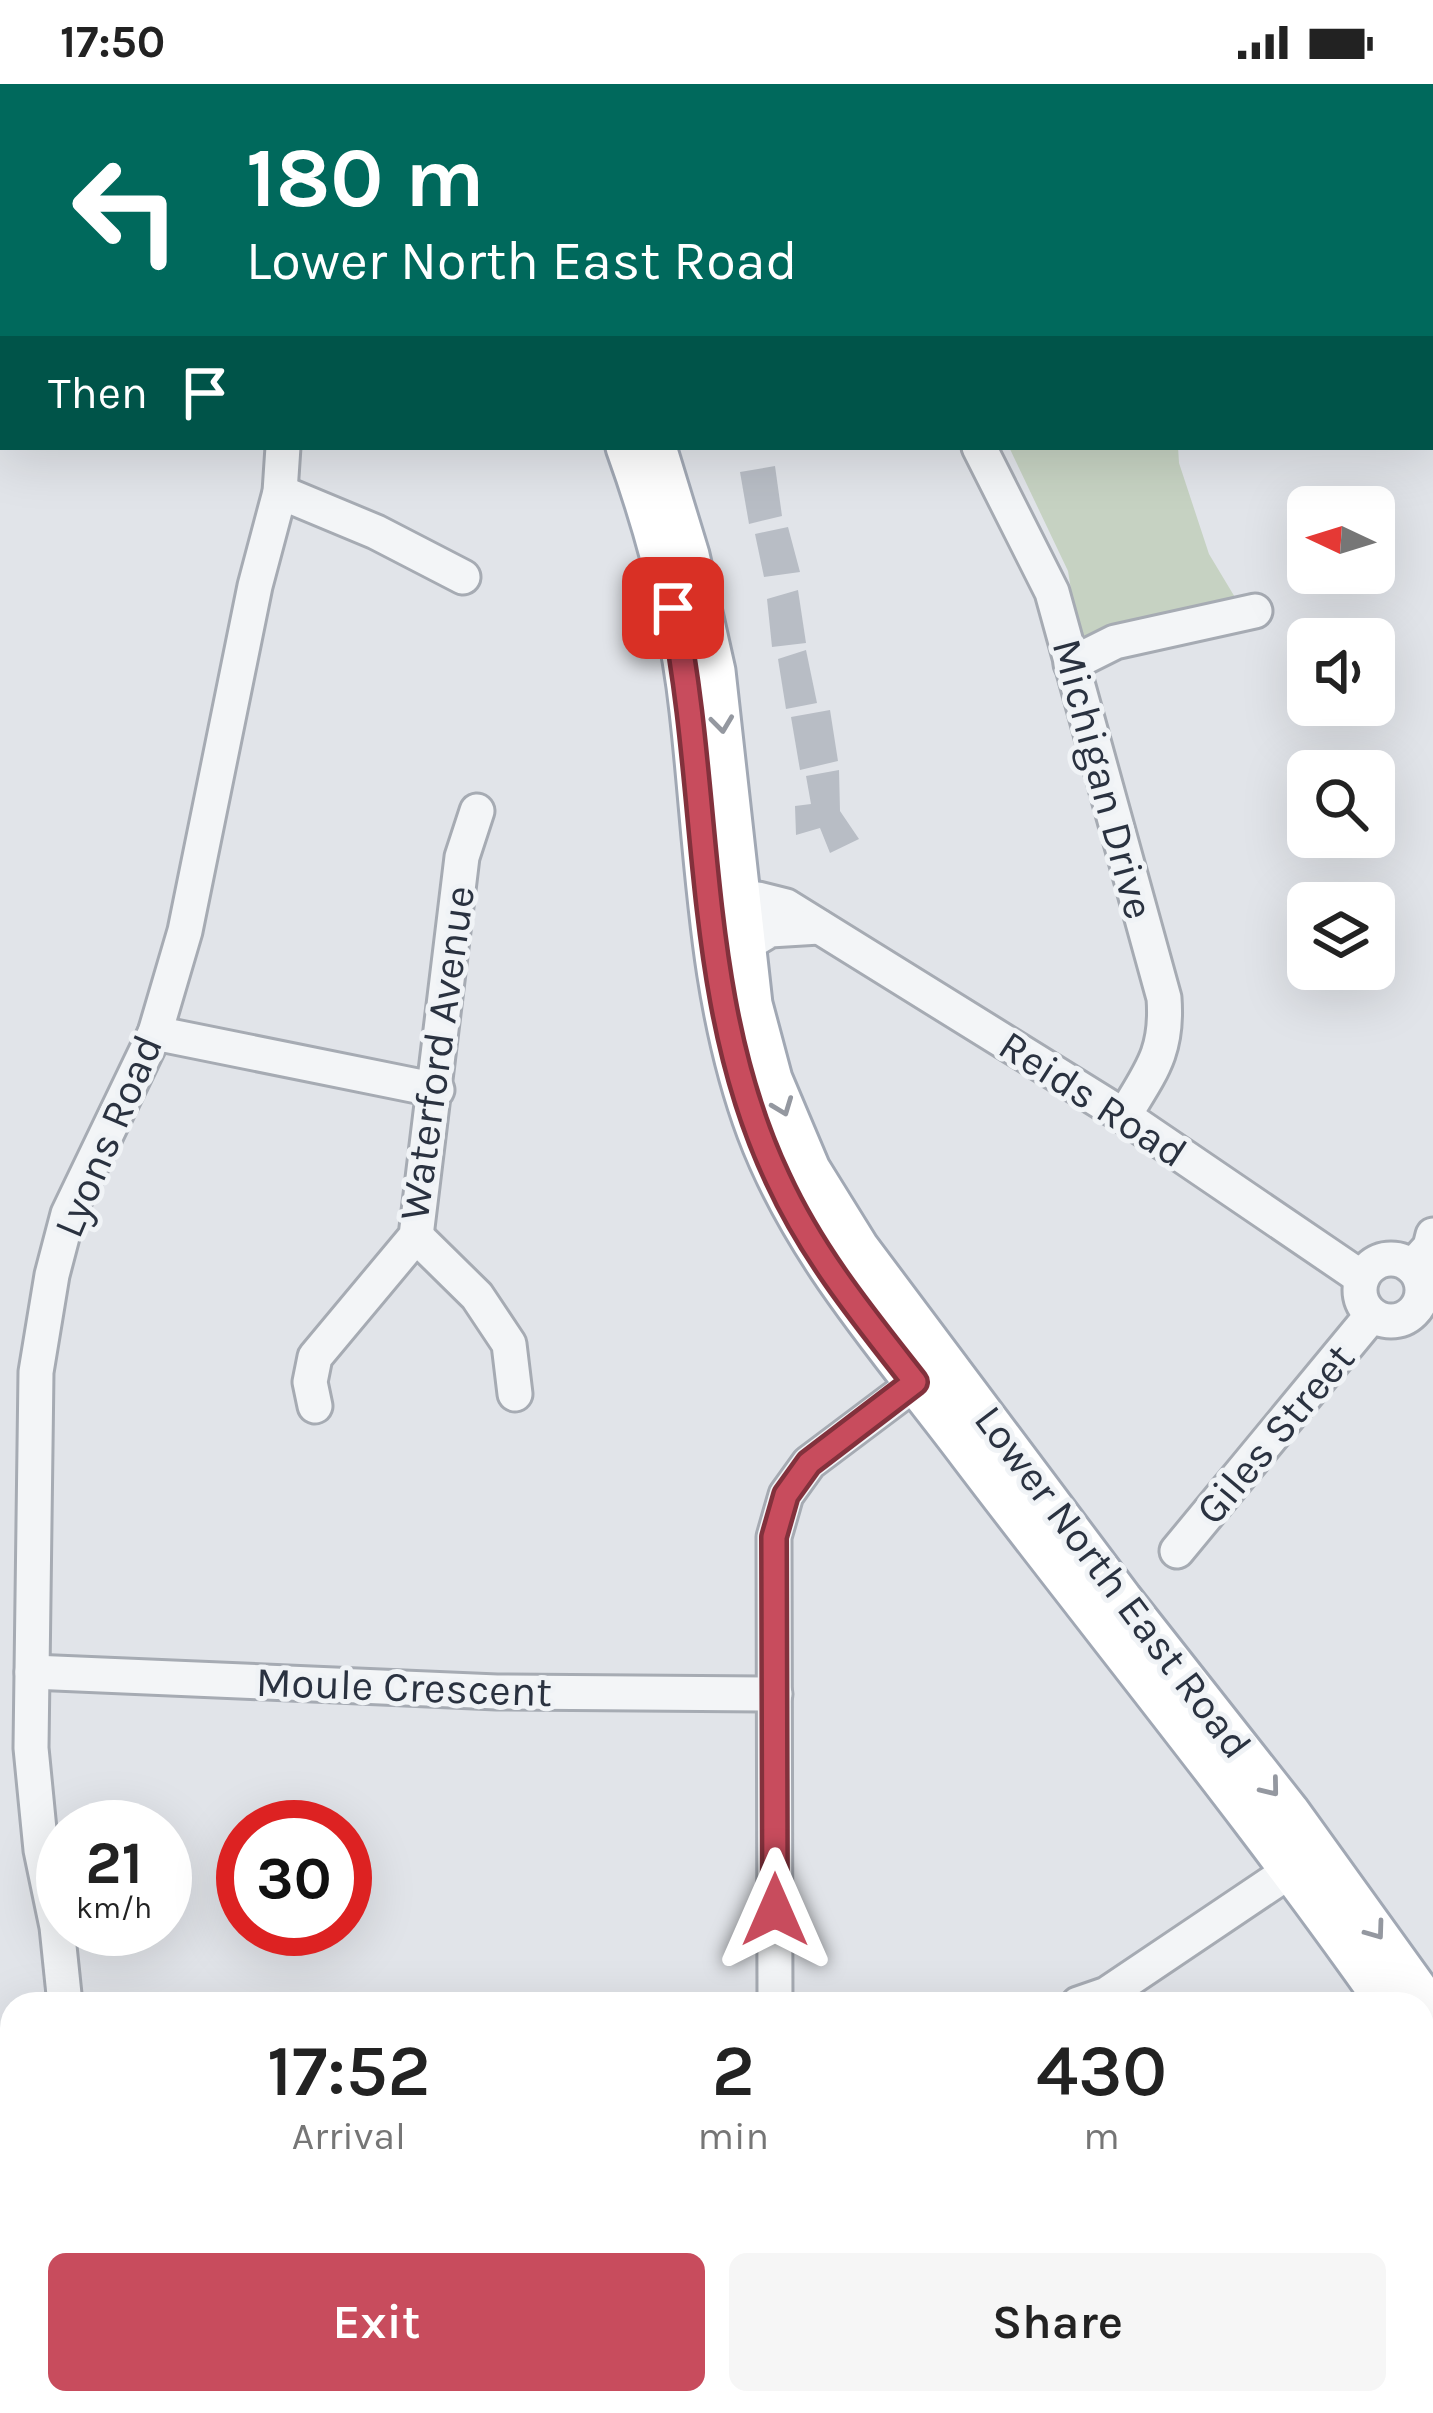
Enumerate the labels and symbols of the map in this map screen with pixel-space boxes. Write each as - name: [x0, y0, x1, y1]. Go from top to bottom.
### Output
- north arrow: [1287, 486, 1395, 594]
- pin: [622, 557, 724, 659]
- street label: Michigan Drive: [1042, 633, 1164, 925]
- one-way arrow: [709, 714, 735, 733]
- street label: Waterford Avenue: [389, 882, 485, 1224]
- street label: Reids Road: [990, 1020, 1196, 1178]
- street label: Lyons Road: [43, 1027, 173, 1245]
- one-way arrow: [768, 1096, 793, 1117]
- street label: Giles Street: [1185, 1334, 1365, 1534]
- street label: Lower North East Road: [964, 1396, 1262, 1768]
- street label: Moule Crescent: [255, 1657, 553, 1717]
- one-way arrow: [1257, 1775, 1278, 1797]
- speed limit sign: 30: [216, 1800, 372, 1956]
- position arrow: [712, 1847, 838, 1973]
- one-way arrow: [1361, 1918, 1383, 1939]

